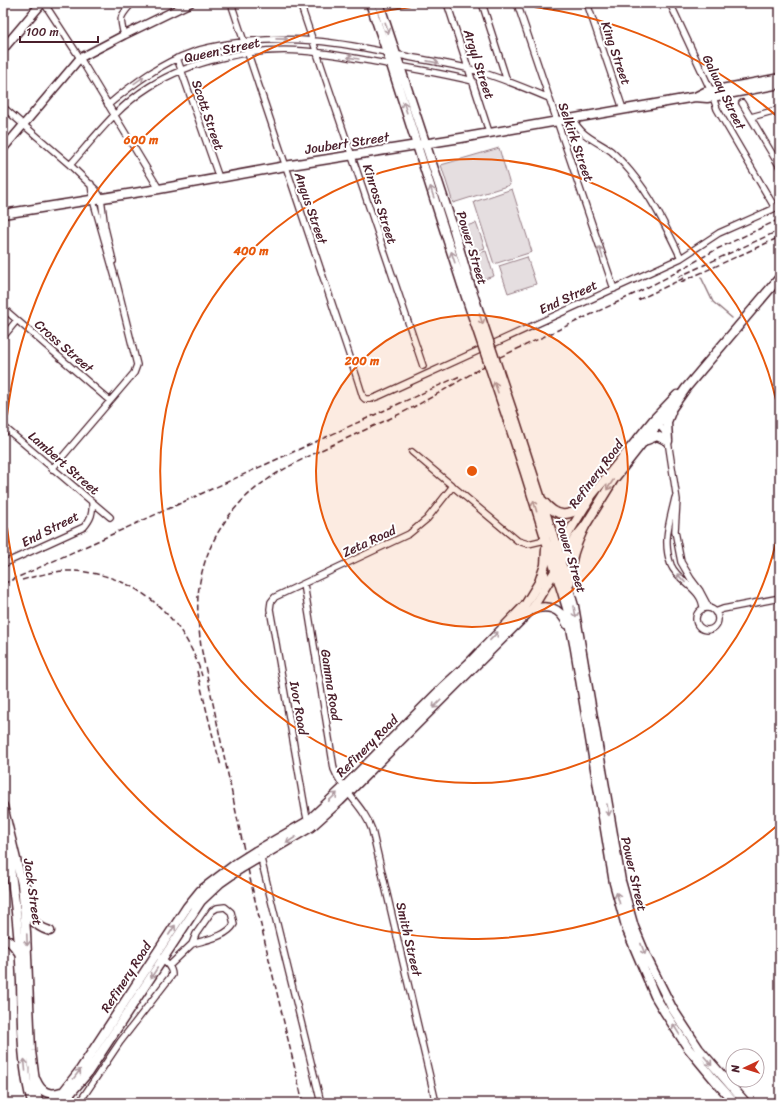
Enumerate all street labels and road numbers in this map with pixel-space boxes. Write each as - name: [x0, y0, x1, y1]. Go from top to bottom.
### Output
- street label: King Street: [594, 18, 638, 88]
- street label: Argyl Street: [457, 25, 501, 102]
- street label: Queen Street: [182, 31, 262, 69]
- street label: Galway Street: [696, 50, 752, 134]
- street label: Scott Street: [185, 77, 231, 154]
- street label: Selkirk Street: [552, 99, 600, 185]
- street label: Joubert Street: [302, 125, 391, 161]
- street label: Kinross Street: [356, 161, 404, 247]
- street label: Angus Street: [288, 168, 334, 248]
- street label: Power Street: [450, 208, 494, 288]
- street label: End Street: [535, 273, 601, 321]
- street label: Cross Street: [29, 314, 99, 379]
- street label: Lambert Street: [23, 425, 105, 501]
- street label: Refinery Road: [562, 434, 630, 513]
- street label: End Street: [17, 504, 83, 553]
- street label: Power Street: [549, 516, 593, 596]
- street label: Zeta Road: [338, 518, 401, 563]
- street label: Gamma Road: [314, 648, 348, 724]
- street label: Ivor Road: [283, 678, 315, 738]
- street label: Refinery Road: [330, 708, 405, 783]
- street label: Power Street: [614, 834, 654, 914]
- street label: Jack Street: [17, 856, 49, 927]
- street label: Smith Street: [389, 900, 429, 979]
- street label: Refinery Road: [94, 936, 158, 1017]

